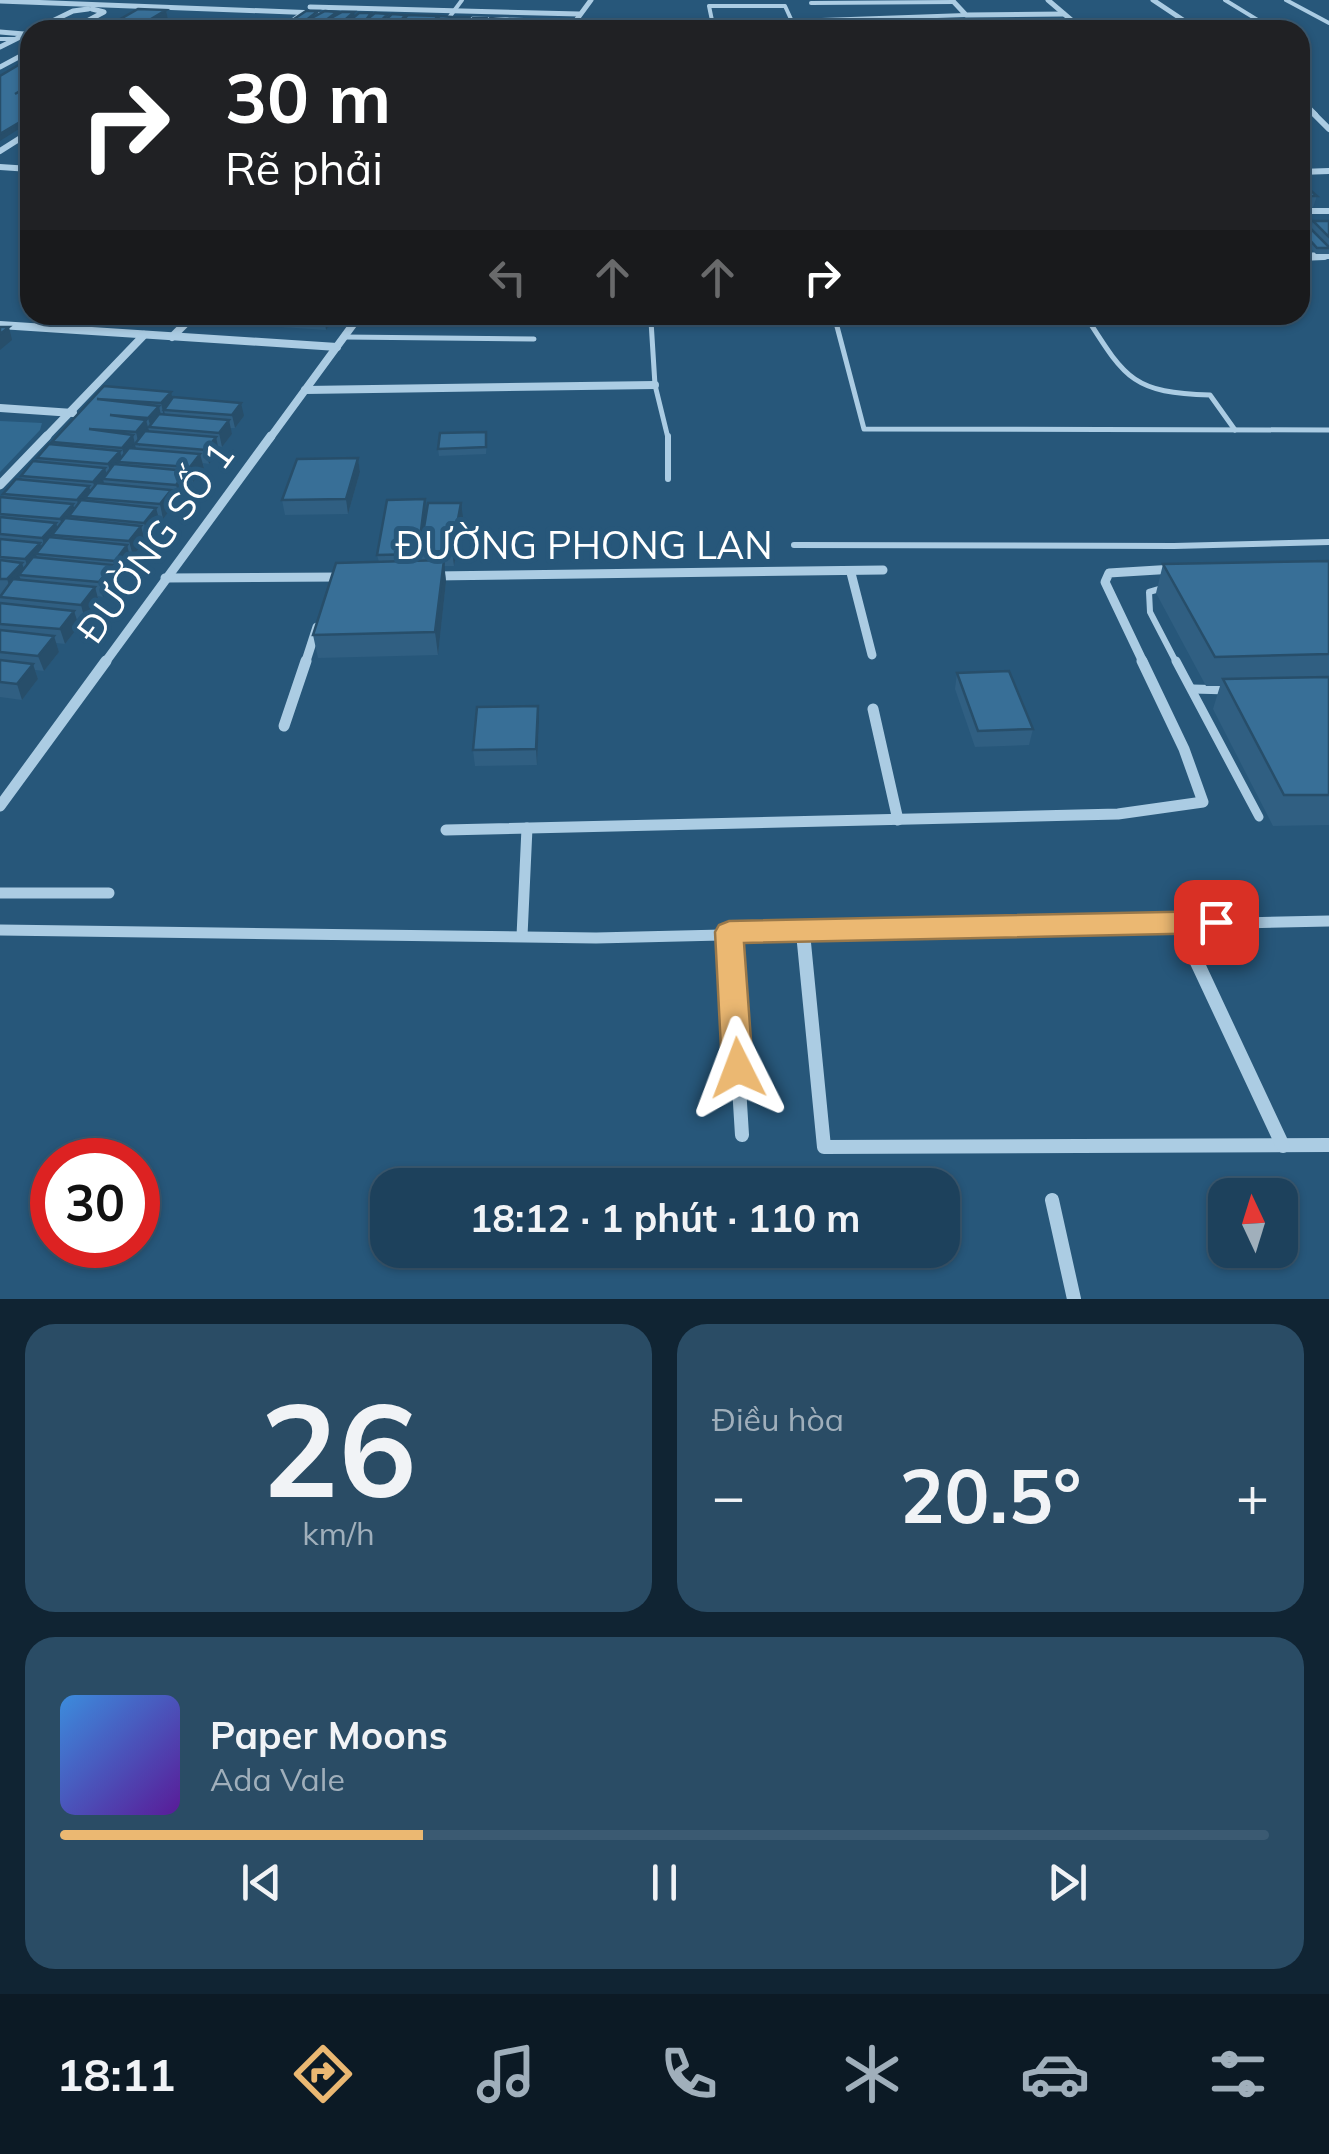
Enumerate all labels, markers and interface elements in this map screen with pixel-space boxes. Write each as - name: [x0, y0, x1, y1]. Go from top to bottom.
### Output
- text: 30 m: [225, 53, 391, 141]
- icon: right: [60, 60, 190, 190]
- text: Rẽ phải: [225, 140, 383, 196]
- icon: left: [480, 250, 535, 305]
- icon: ahead: [585, 250, 640, 305]
- icon: ahead: [690, 250, 745, 305]
- icon: right: [795, 250, 850, 305]
- street label: ĐƯỜNG SỐ 1: [64, 431, 244, 652]
- street label: ĐƯỜNG PHONG LAN: [395, 521, 773, 569]
- pin: [1174, 880, 1259, 965]
- icon: arrive: [1189, 895, 1244, 950]
- position arrow: [686, 1016, 790, 1120]
- speed limit sign: 30: [30, 1138, 160, 1268]
- north arrow: [1208, 1178, 1298, 1268]
- map controls: [1208, 1178, 1298, 1268]
- text: 18:12 · 1 phút · 110 m: [469, 1194, 861, 1242]
- text: 26: [260, 1366, 417, 1530]
- text: Điều hòa: [712, 1399, 844, 1439]
- text: 20.5°: [899, 1448, 1082, 1542]
- text: −: [712, 1461, 745, 1530]
- text: +: [1236, 1461, 1269, 1530]
- text: km/h: [302, 1513, 375, 1553]
- text: Paper Moons: [210, 1711, 448, 1759]
- text: Ada Vale: [210, 1759, 345, 1799]
- icon: previous: [234, 1855, 289, 1910]
- icon: pause: [637, 1855, 692, 1910]
- icon: next: [1040, 1855, 1095, 1910]
- icon: directions: [288, 2039, 358, 2109]
- icon: music: [471, 2039, 541, 2109]
- icon: phone: [654, 2039, 724, 2109]
- icon: climate: [837, 2039, 907, 2109]
- icon: car: [1020, 2039, 1090, 2109]
- icon: filters: [1203, 2039, 1273, 2109]
- text: 18:11: [56, 2046, 176, 2102]

